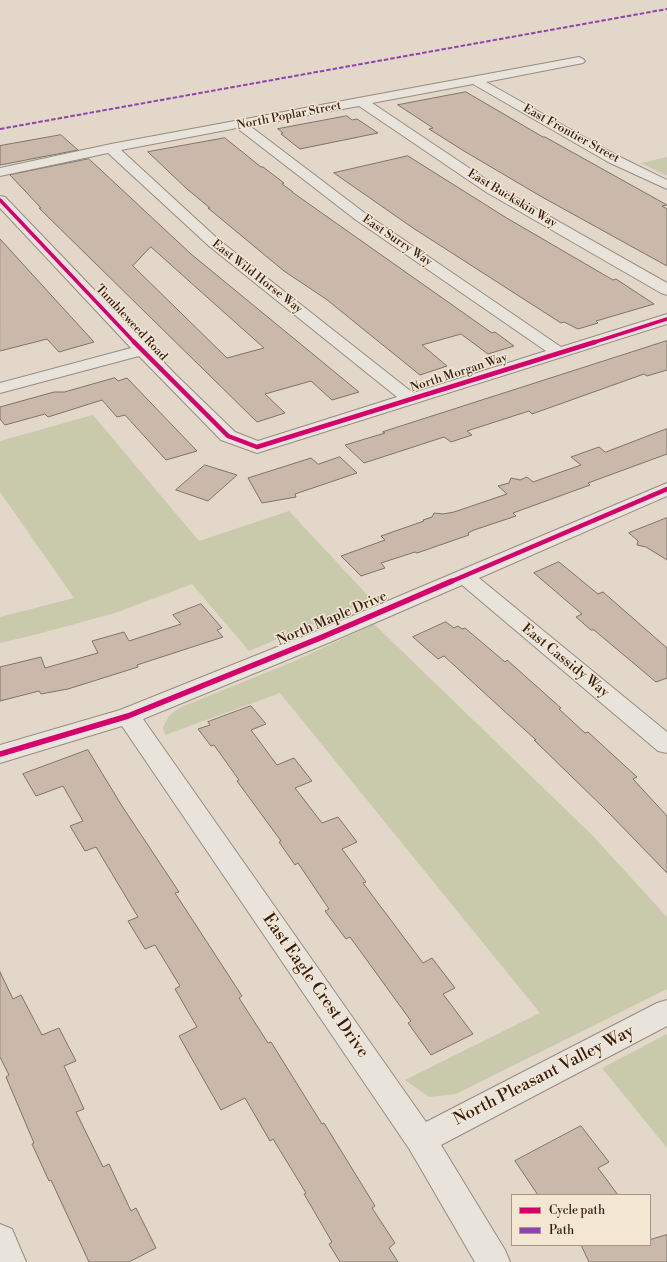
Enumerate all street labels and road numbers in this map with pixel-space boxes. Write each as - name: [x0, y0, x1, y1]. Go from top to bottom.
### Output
- street label: North Poplar Street: [236, 99, 342, 133]
- street label: East Frontier Street: [520, 102, 622, 166]
- street label: East Buckskin Way: [465, 167, 559, 231]
- street label: East Surry Way: [359, 212, 435, 270]
- street label: East Wild Horse Way: [209, 237, 305, 317]
- street label: Tumbleweed Road: [92, 282, 170, 364]
- street label: North Morgan Way: [409, 350, 509, 396]
- street label: North Maple Drive: [274, 588, 390, 650]
- street label: East Cassidy Way: [518, 621, 612, 701]
- street label: East Eagle Crest Drive: [257, 910, 373, 1062]
- street label: North Pleasant Valley Way: [450, 1022, 638, 1130]

